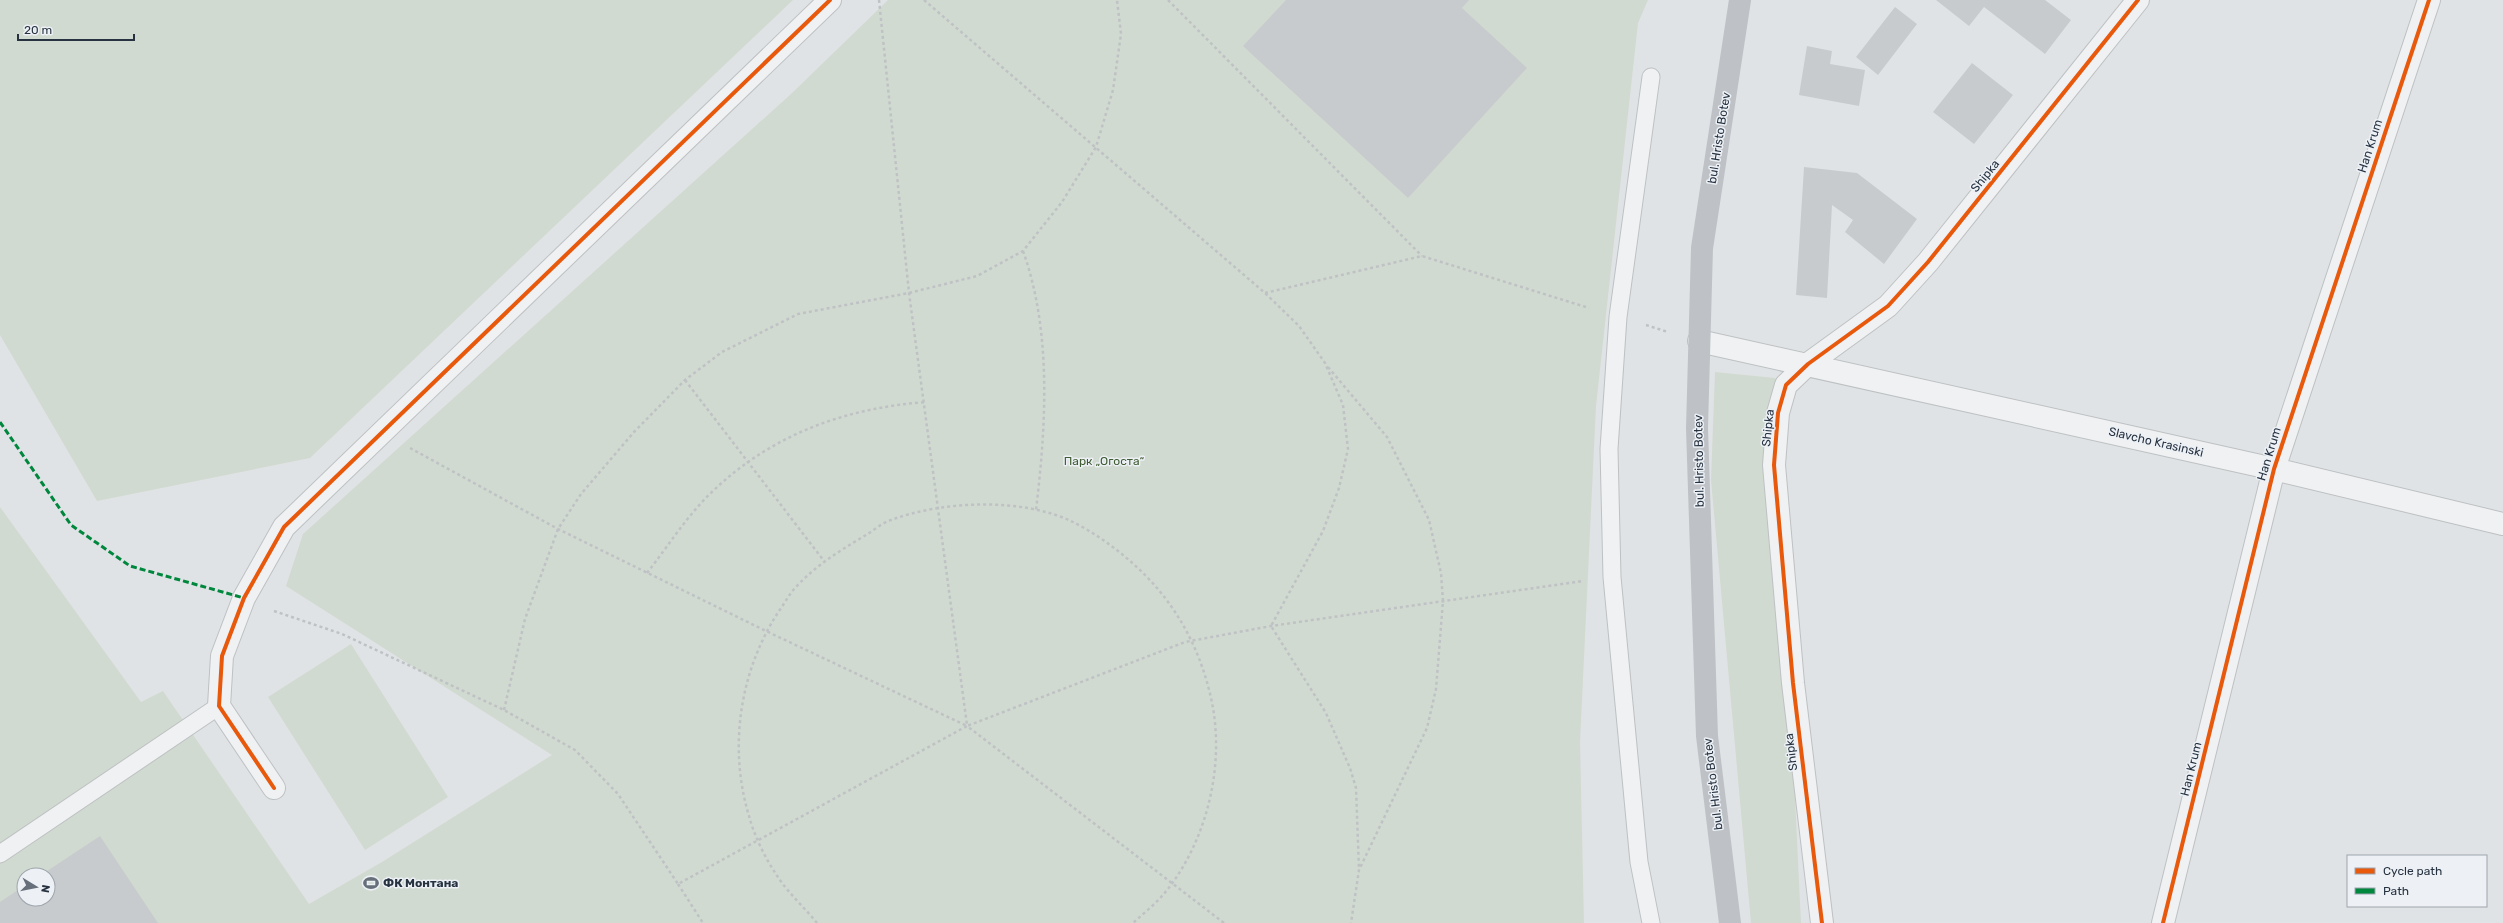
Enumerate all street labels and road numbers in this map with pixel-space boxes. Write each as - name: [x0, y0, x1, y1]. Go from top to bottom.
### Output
- street label: bul. Hristo Botev: [1705, 91, 1733, 185]
- street label: Han Krum: [2355, 118, 2385, 174]
- street label: Shipka: [1968, 157, 2002, 195]
- street label: Shipka: [1759, 409, 1777, 447]
- street label: bul. Hristo Botev: [1691, 414, 1707, 507]
- street label: Slavcho Krasinski: [2107, 424, 2205, 460]
- street label: Han Krum: [2254, 426, 2284, 482]
- street label: Shipka: [1782, 733, 1800, 771]
- street label: bul. Hristo Botev: [1700, 737, 1726, 831]
- street label: Han Krum: [2178, 741, 2204, 797]

